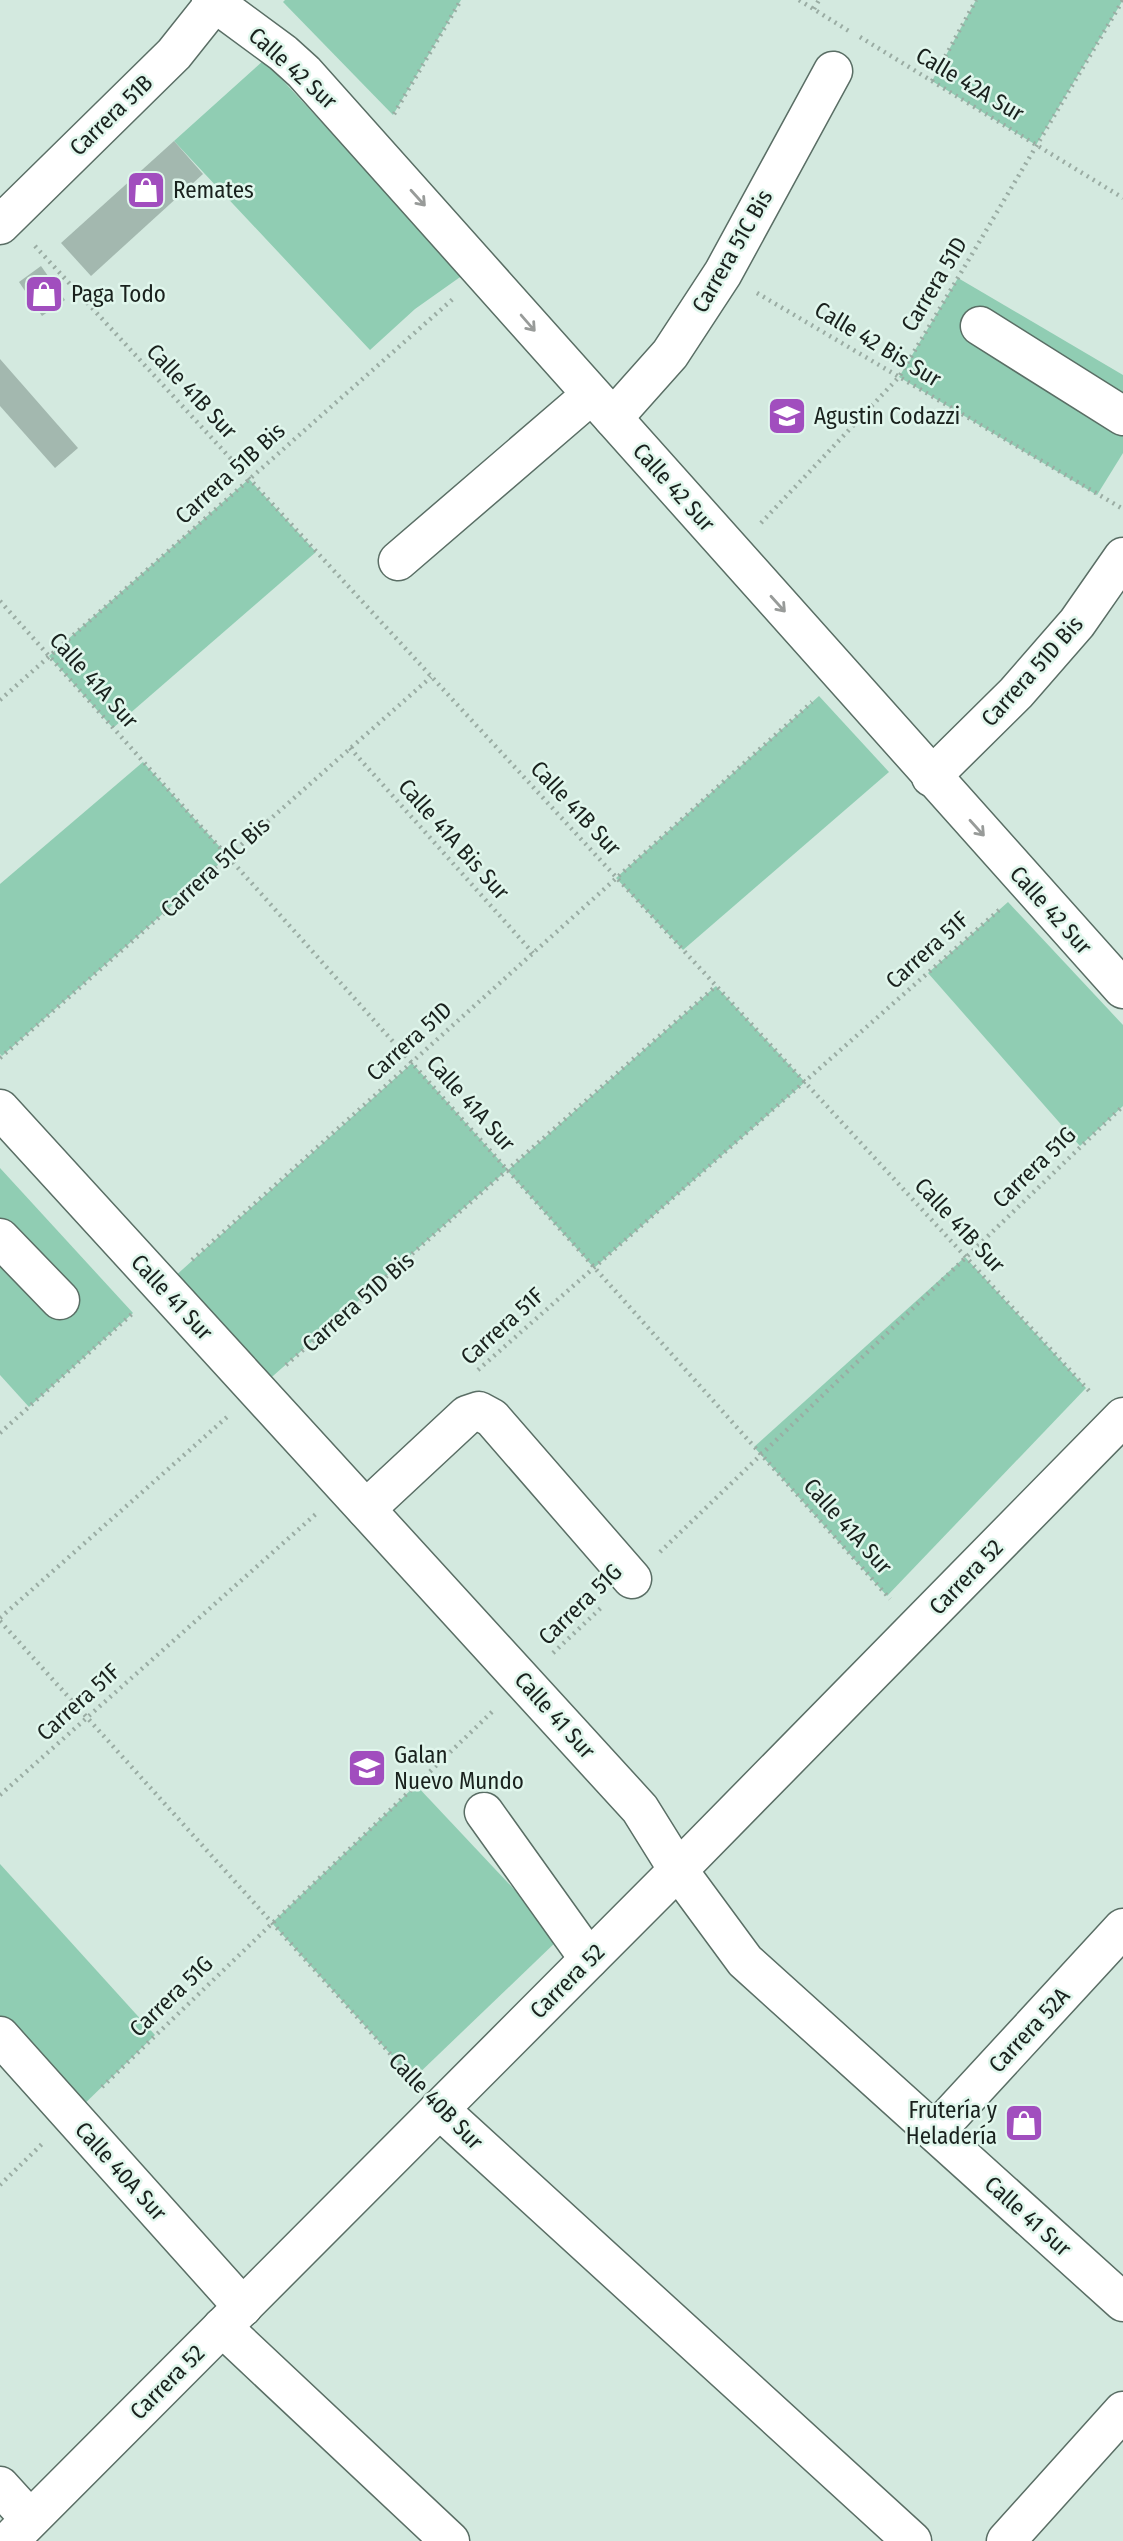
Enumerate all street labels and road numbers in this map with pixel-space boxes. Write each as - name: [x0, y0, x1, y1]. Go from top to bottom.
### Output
- street label: Calle 42 Sur: [243, 21, 343, 115]
- street label: Calle 42A Sur: [911, 41, 1029, 127]
- street label: Carrera 51B: [64, 69, 158, 161]
- street label: Carrera 51C Bis: [686, 184, 779, 317]
- street label: Carrera 51D: [895, 232, 973, 336]
- street label: Calle 42 Bis Sur: [810, 295, 946, 393]
- street label: Calle 41B Sur: [141, 338, 243, 444]
- street label: Carrera 51B Bis: [169, 416, 291, 530]
- street label: Calle 42 Sur: [627, 437, 721, 537]
- street label: Carrera 51D Bis: [975, 610, 1089, 732]
- street label: Calle 41A Sur: [44, 626, 144, 734]
- street label: Calle 41B Sur: [525, 755, 627, 861]
- street label: Calle 41A Bis Sur: [392, 773, 516, 905]
- street label: Carrera 51C Bis: [155, 811, 275, 923]
- street label: Calle 42 Sur: [1004, 860, 1098, 960]
- street label: Carrera 51F: [880, 905, 974, 995]
- street label: Carrera 51D: [361, 995, 457, 1087]
- street label: Calle 41A Sur: [421, 1049, 521, 1157]
- street label: Carrera 51G: [986, 1120, 1082, 1214]
- street label: Calle 41B Sur: [909, 1172, 1011, 1278]
- street label: Carrera 51D Bis: [296, 1246, 420, 1358]
- street label: Calle 41 Sur: [125, 1248, 219, 1346]
- street label: Carrera 51F: [455, 1281, 549, 1371]
- street label: Calle 41A Sur: [798, 1472, 898, 1580]
- street label: Carrera 52: [923, 1533, 1009, 1621]
- street label: Carrera 51G: [532, 1557, 628, 1651]
- street label: Carrera 51F: [31, 1657, 125, 1747]
- street label: Calle 41 Sur: [509, 1666, 601, 1764]
- street label: Carrera 52: [524, 1938, 610, 2024]
- street label: Carrera 51G: [123, 1949, 219, 2043]
- street label: Carrera 52A: [983, 1982, 1075, 2078]
- street label: Calle 40B Sur: [383, 2047, 489, 2155]
- street label: Calle 40A Sur: [69, 2116, 173, 2226]
- street label: Calle 41 Sur: [979, 2170, 1077, 2262]
- street label: Carrera 52: [124, 2339, 210, 2425]

